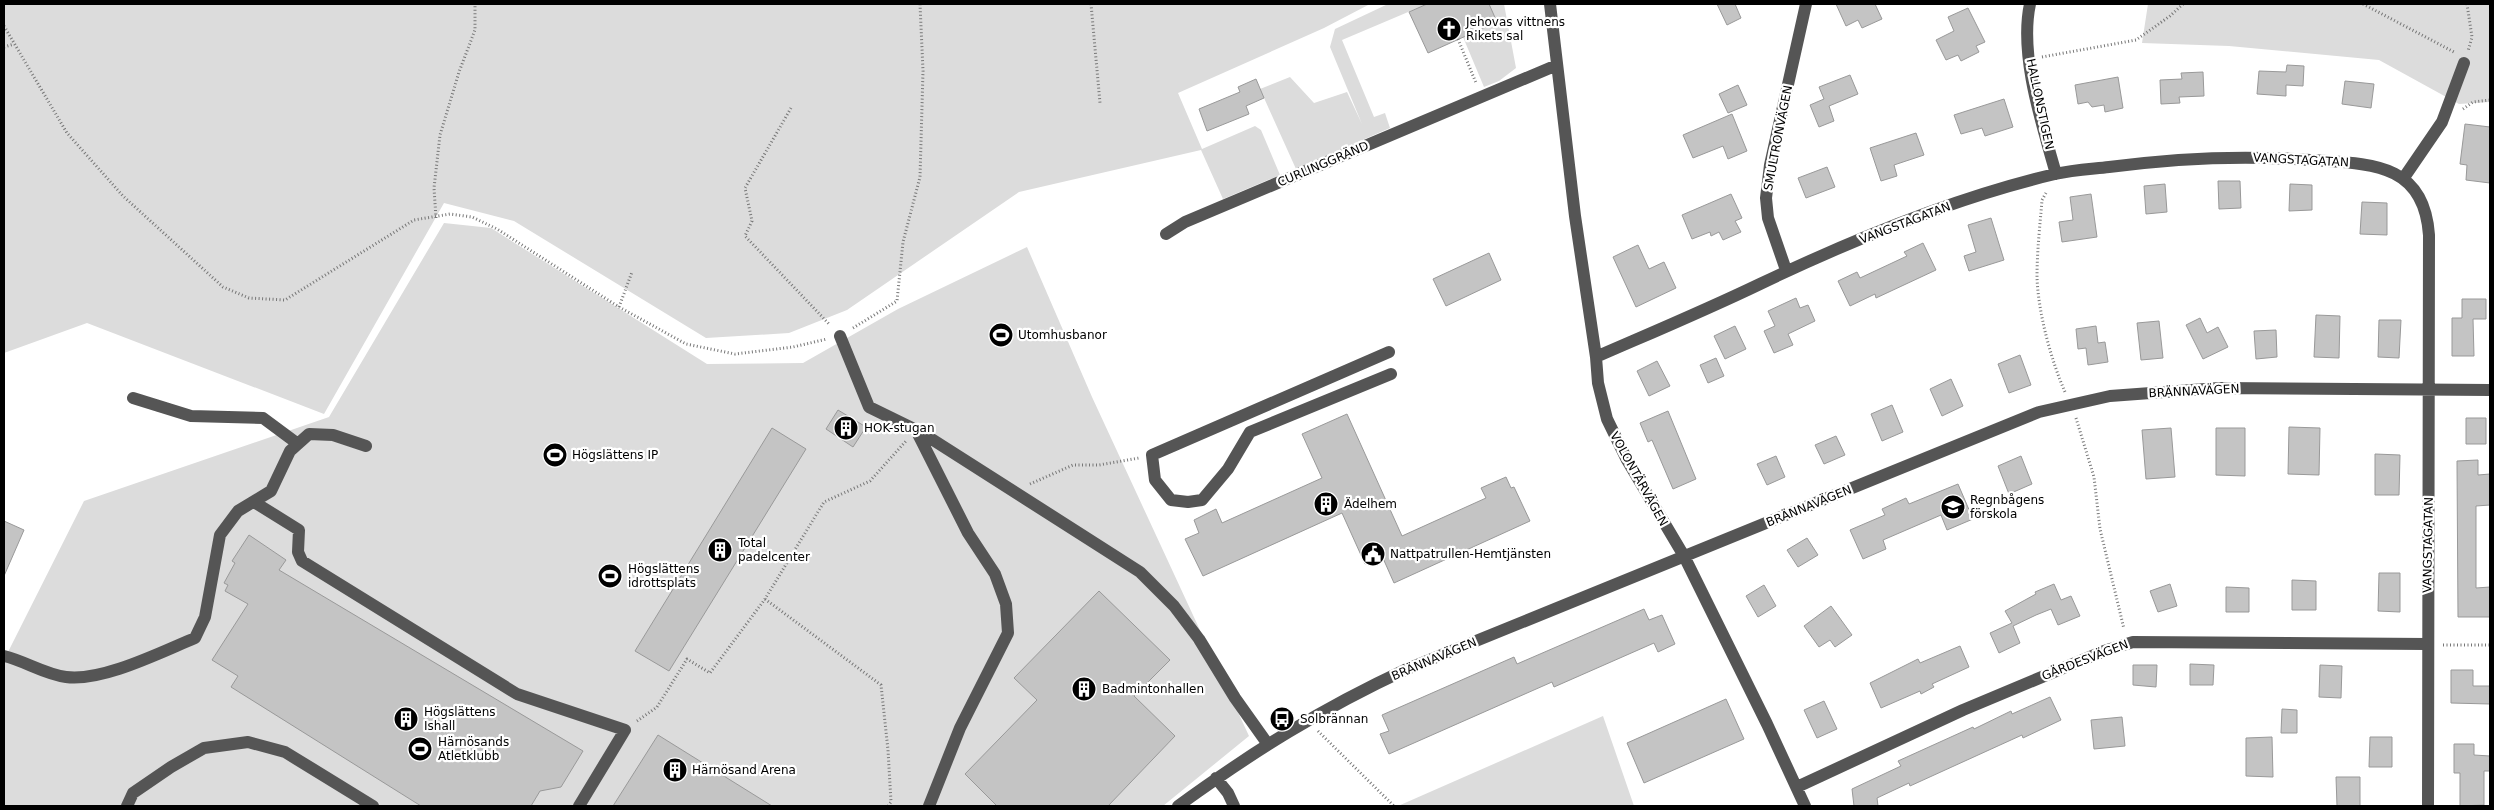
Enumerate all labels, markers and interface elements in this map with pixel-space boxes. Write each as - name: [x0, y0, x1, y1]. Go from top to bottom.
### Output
- place label: Jehovas vittnens Rikets sal: [1465, 15, 1565, 43]
- church icon: Jehovas vittnens Rikets sal: [1436, 16, 1462, 42]
- street label: HALLONSTIGEN: [2023, 57, 2057, 151]
- street label: SMULTRONVÄGEN: [1760, 84, 1795, 192]
- street label: CURLINGGRÄND: [1275, 138, 1371, 190]
- street label: VANGSTAGATAN: [2253, 150, 2349, 170]
- street label: VANGSTAGATAN: [1858, 199, 1952, 247]
- sports icon: Utomhusbanor: [988, 322, 1014, 348]
- place label: Utomhusbanor: [1018, 328, 1107, 342]
- street label: BRÄNNAVÄGEN: [2148, 381, 2240, 400]
- building icon: HOK-stugan: [833, 415, 859, 441]
- place label: HOK-stugan: [864, 421, 935, 435]
- street label: VOLONTÄRVÄGEN: [1607, 429, 1672, 529]
- sports icon: Högslättens IP: [542, 442, 568, 468]
- place label: Högslättens IP: [572, 448, 658, 462]
- street label: BRÄNNAVÄGEN: [1764, 482, 1854, 530]
- building icon: Ädelhem: [1313, 491, 1339, 517]
- place label: Regnbågens förskola: [1970, 493, 2044, 521]
- school or university icon: Regnbågens förskola: [1940, 494, 1966, 520]
- place label: Ädelhem: [1344, 496, 1397, 511]
- street label: VANGSTAGATAN: [2420, 497, 2436, 593]
- place label: Total padelcenter: [737, 536, 810, 564]
- building icon: Total padelcenter: [707, 537, 733, 563]
- public building icon: Nattpatrullen-Hemtjänsten: [1360, 541, 1386, 567]
- place label: Nattpatrullen-Hemtjänsten: [1390, 547, 1551, 561]
- place label: Högslättens idrottsplats: [628, 562, 700, 590]
- sports icon: Högslättens idrottsplats: [597, 563, 623, 589]
- street label: BRÄNNAVÄGEN: [1389, 634, 1479, 683]
- street label: GÄRDESVÄGEN: [2039, 636, 2130, 683]
- building icon: Badmintonhallen: [1071, 676, 1097, 702]
- place label: Badmintonhallen: [1102, 682, 1204, 696]
- place label: Högslättens Ishall: [424, 705, 496, 733]
- building icon: Högslättens Ishall: [393, 706, 419, 732]
- bus stop icon: Solbrännan: [1269, 706, 1295, 732]
- place label: Solbrännan: [1300, 712, 1368, 726]
- place label: Härnösands Atletklubb: [438, 735, 509, 763]
- sports icon: Härnösands Atletklubb: [407, 736, 433, 762]
- building icon: Härnösand Arena: [662, 757, 688, 783]
- place label: Härnösand Arena: [692, 763, 796, 777]

